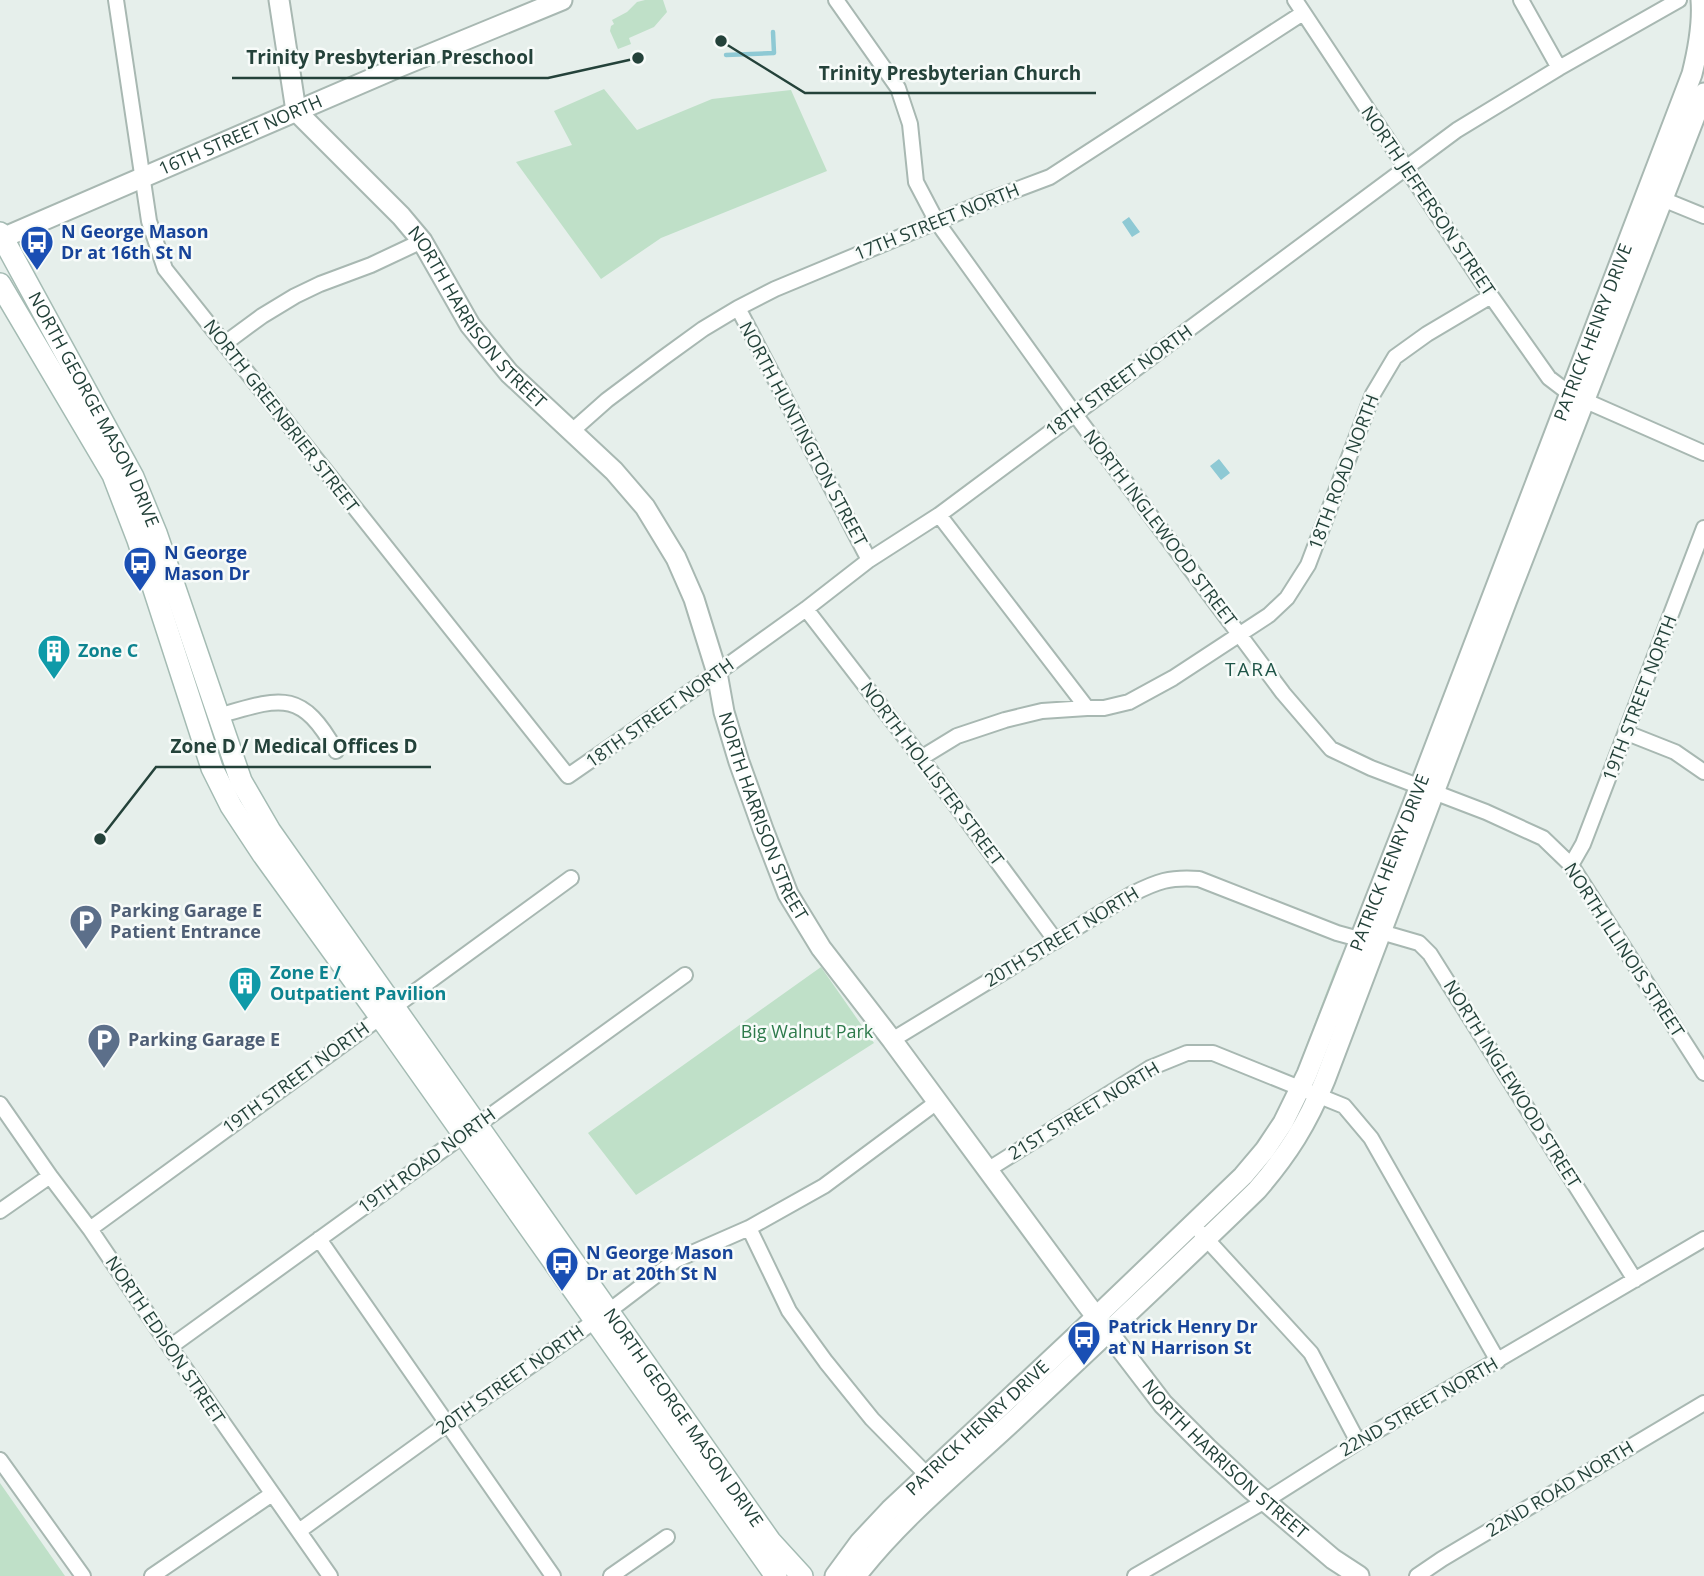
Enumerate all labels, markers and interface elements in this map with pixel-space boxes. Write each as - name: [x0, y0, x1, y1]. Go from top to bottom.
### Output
- callout: Trinity Presbyterian Preschool: [232, 38, 548, 78]
- text: Trinity Presbyterian Preschool: [246, 44, 534, 70]
- callout: Trinity Presbyterian Church: [805, 53, 1096, 93]
- text: Trinity Presbyterian Church: [819, 60, 1081, 86]
- street label: 16TH STREET NORTH: [155, 89, 326, 180]
- street label: NORTH JEFFERSON STREET: [1356, 101, 1501, 300]
- street label: 17TH STREET NORTH: [851, 177, 1023, 265]
- place label: N George Mason Dr at 16th St N: [61, 219, 209, 264]
- street label: NORTH HARRISON STREET: [403, 220, 552, 413]
- bus stop icon: N George Mason Dr at 16th St N: [18, 223, 56, 272]
- street label: PATRICK HENRY DRIVE: [1548, 240, 1637, 424]
- street label: NORTH GEORGE MASON DRIVE: [23, 287, 165, 530]
- street label: NORTH GREENBRIER STREET: [199, 314, 365, 517]
- street label: NORTH HUNTINGTON STREET: [734, 317, 873, 550]
- street label: 18TH STREET NORTH: [1040, 319, 1197, 442]
- street label: 18TH ROAD NORTH: [1302, 391, 1384, 553]
- street label: NORTH INGLEWOOD STREET: [1079, 424, 1243, 631]
- place label: N George Mason Dr: [164, 540, 250, 585]
- bus stop icon: N George Mason Dr: [121, 544, 159, 593]
- street label: 19TH STREET NORTH: [1596, 611, 1682, 784]
- building icon: Zone C: [35, 632, 73, 681]
- place label: Zone C: [78, 638, 138, 662]
- street label: 18TH STREET NORTH: [581, 652, 738, 772]
- district label: TARA: [1225, 656, 1279, 682]
- street label: NORTH HOLLISTER STREET: [856, 677, 1010, 870]
- street label: NORTH HARRISON STREET: [714, 709, 814, 925]
- callout: Zone D / Medical Offices D: [156, 727, 431, 767]
- text: Zone D / Medical Offices D: [170, 733, 418, 759]
- street label: PATRICK HENRY DRIVE: [1343, 771, 1434, 954]
- street label: NORTH ILLINOIS STREET: [1559, 858, 1690, 1041]
- street label: 20TH STREET NORTH: [980, 881, 1143, 992]
- place label: Parking Garage E Patient Entrance: [110, 898, 262, 943]
- parking icon: Parking Garage E Patient Entrance: [67, 902, 105, 951]
- place label: Zone E / Outpatient Pavilion: [270, 960, 446, 1005]
- building icon: Zone E / Outpatient Pavilion: [226, 964, 264, 1013]
- street label: NORTH INGLEWOOD STREET: [1439, 975, 1587, 1192]
- street label: 19TH STREET NORTH: [217, 1016, 374, 1139]
- park label: Big Walnut Park: [741, 1019, 874, 1043]
- parking icon: Parking Garage E: [85, 1021, 123, 1070]
- place label: Parking Garage E: [128, 1027, 280, 1051]
- street label: 21ST STREET NORTH: [1003, 1055, 1164, 1165]
- street label: 19TH ROAD NORTH: [353, 1102, 500, 1218]
- place label: N George Mason Dr at 20th St N: [586, 1240, 734, 1285]
- bus stop icon: N George Mason Dr at 20th St N: [543, 1244, 581, 1293]
- street label: NORTH EDISON STREET: [101, 1251, 231, 1428]
- street label: NORTH GEORGE MASON DRIVE: [599, 1303, 769, 1531]
- place label: Patrick Henry Dr at N Harrison St: [1108, 1314, 1258, 1359]
- bus stop icon: Patrick Henry Dr at N Harrison St: [1065, 1318, 1103, 1367]
- street label: 20TH STREET NORTH: [431, 1319, 588, 1439]
- street label: 22ND STREET NORTH: [1335, 1351, 1502, 1461]
- street label: PATRICK HENRY DRIVE: [900, 1354, 1054, 1500]
- street label: NORTH HARRISON STREET: [1137, 1374, 1314, 1544]
- street label: 22ND ROAD NORTH: [1481, 1435, 1638, 1542]

